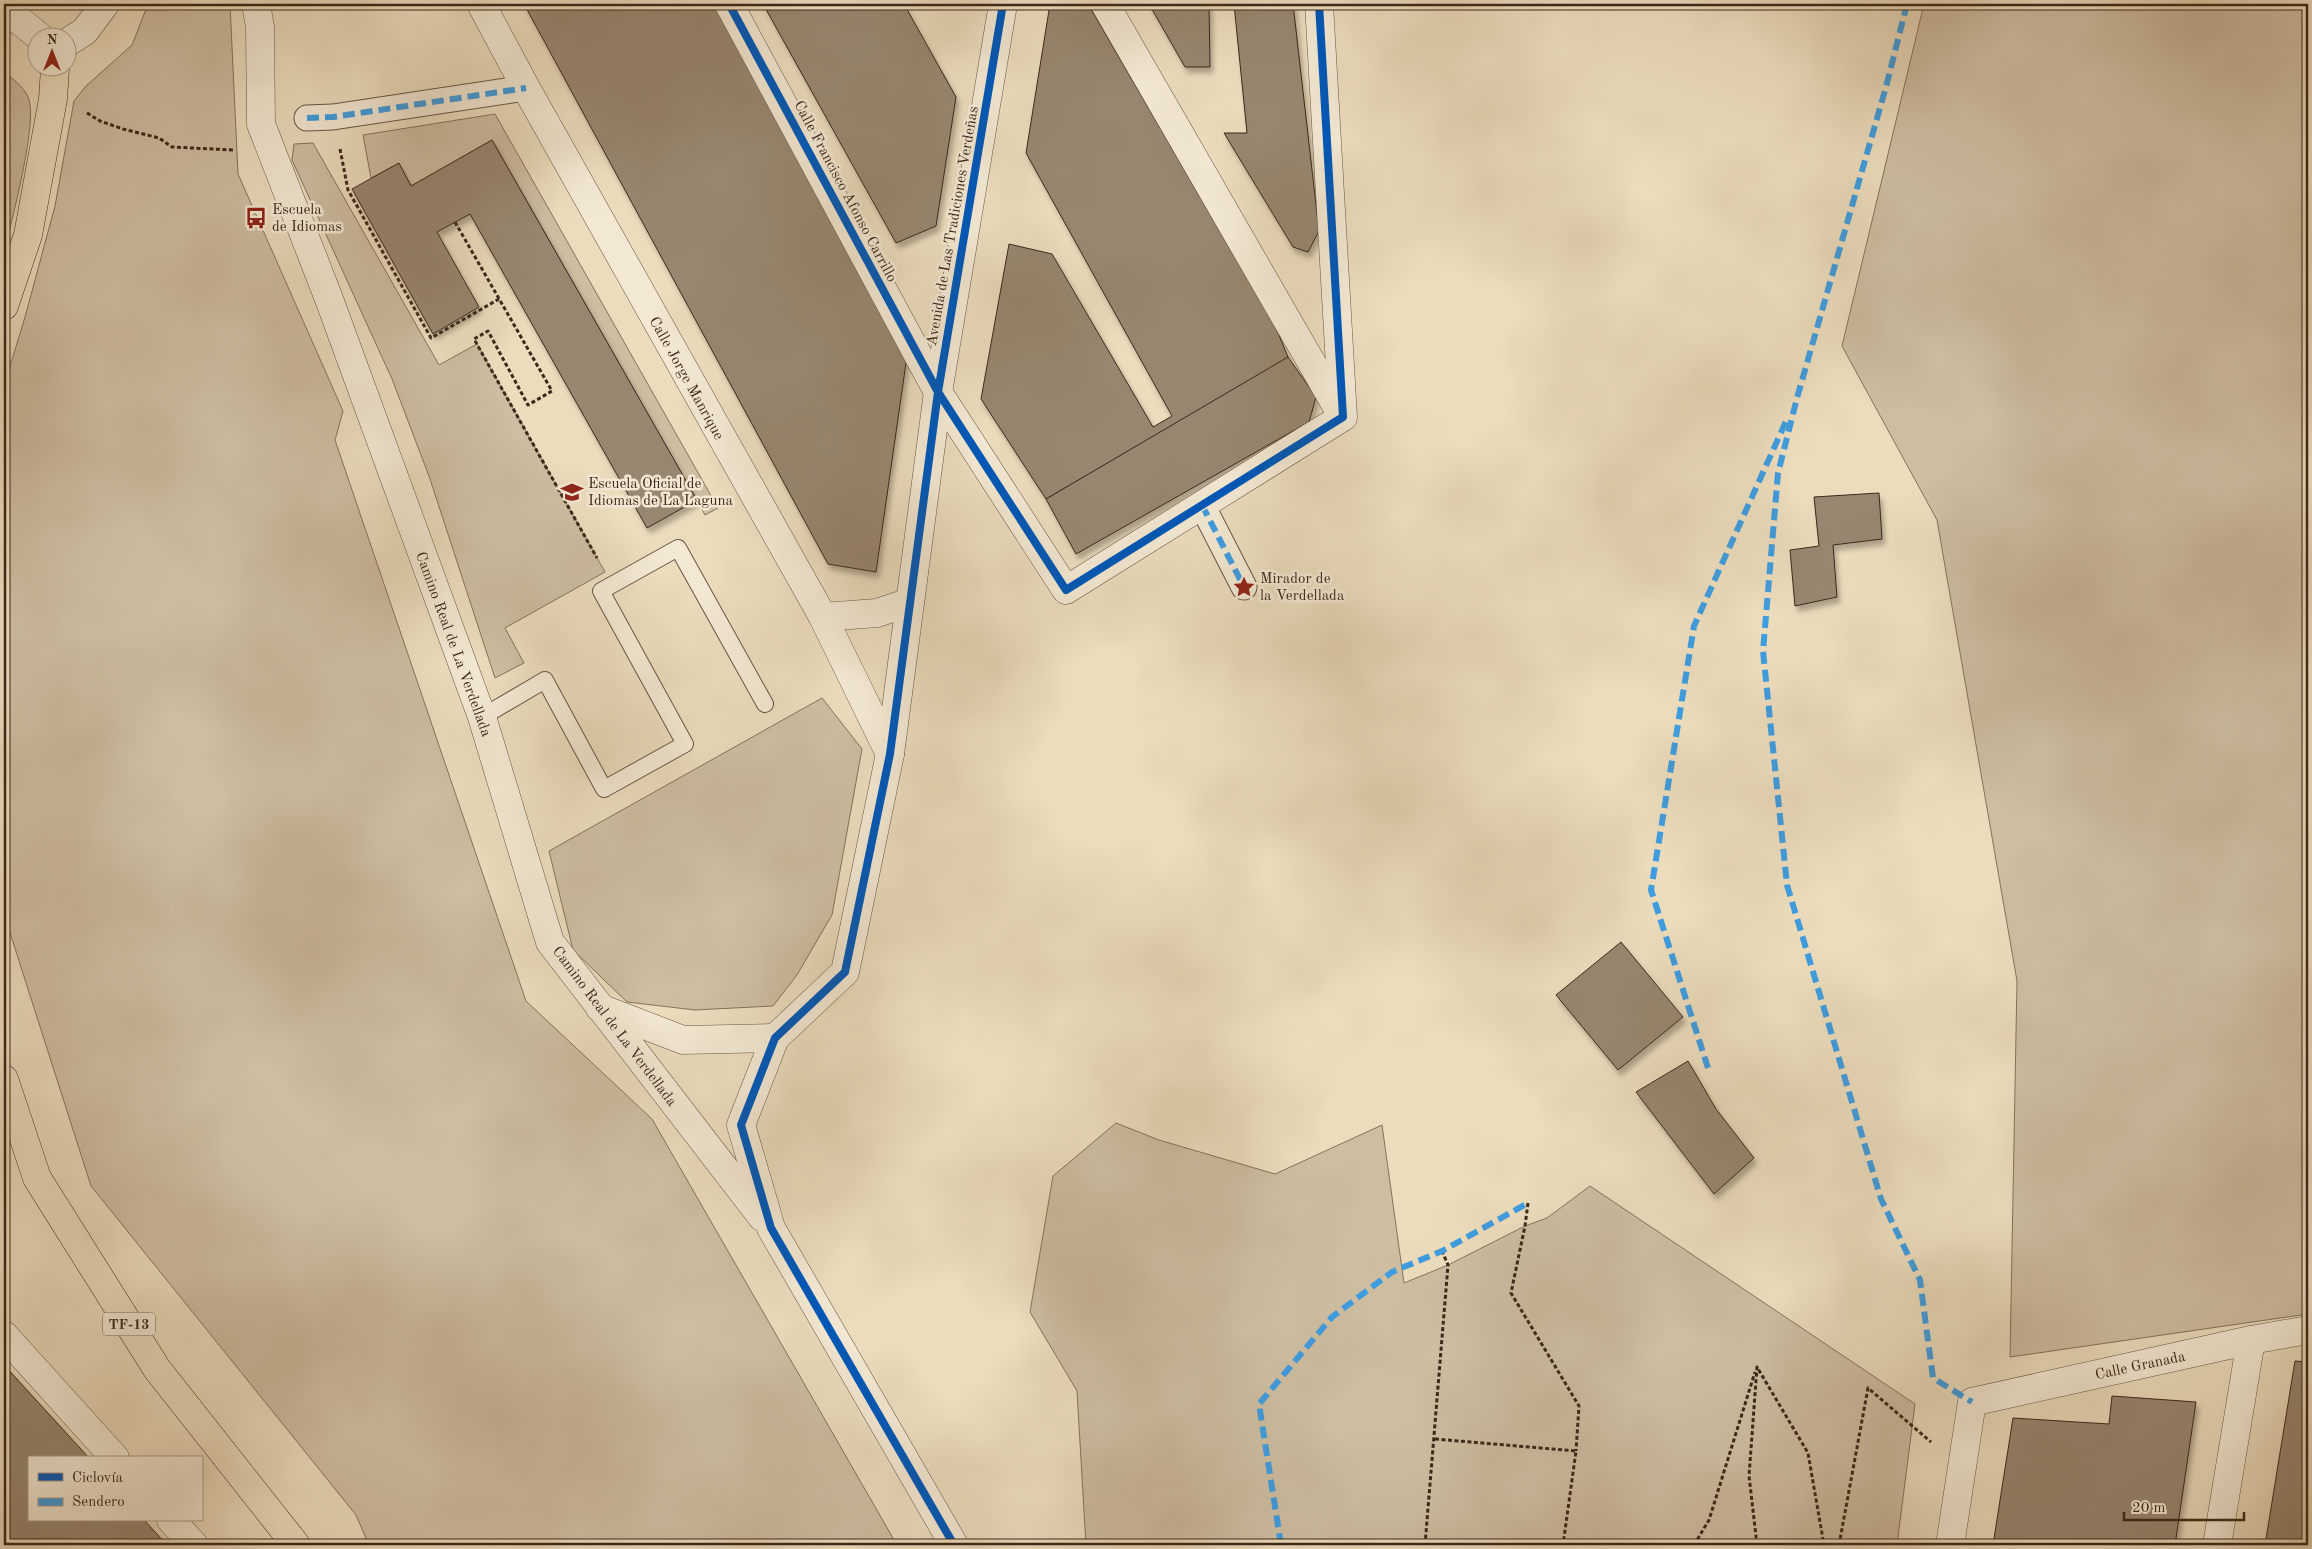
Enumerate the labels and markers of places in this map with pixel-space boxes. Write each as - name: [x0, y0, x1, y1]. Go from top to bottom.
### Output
- place label: Escuela de Idiomas: [272, 203, 342, 235]
- bus stop icon: Escuela de Idiomas: [243, 205, 269, 231]
- place label: Escuela Oficial de Idiomas de La Laguna: [588, 477, 734, 509]
- school or university icon: Escuela Oficial de Idiomas de La Laguna: [559, 479, 585, 505]
- place label: Mirador de la Verdellada: [1260, 572, 1345, 604]
- place icon: Mirador de la Verdellada: [1231, 574, 1257, 600]

